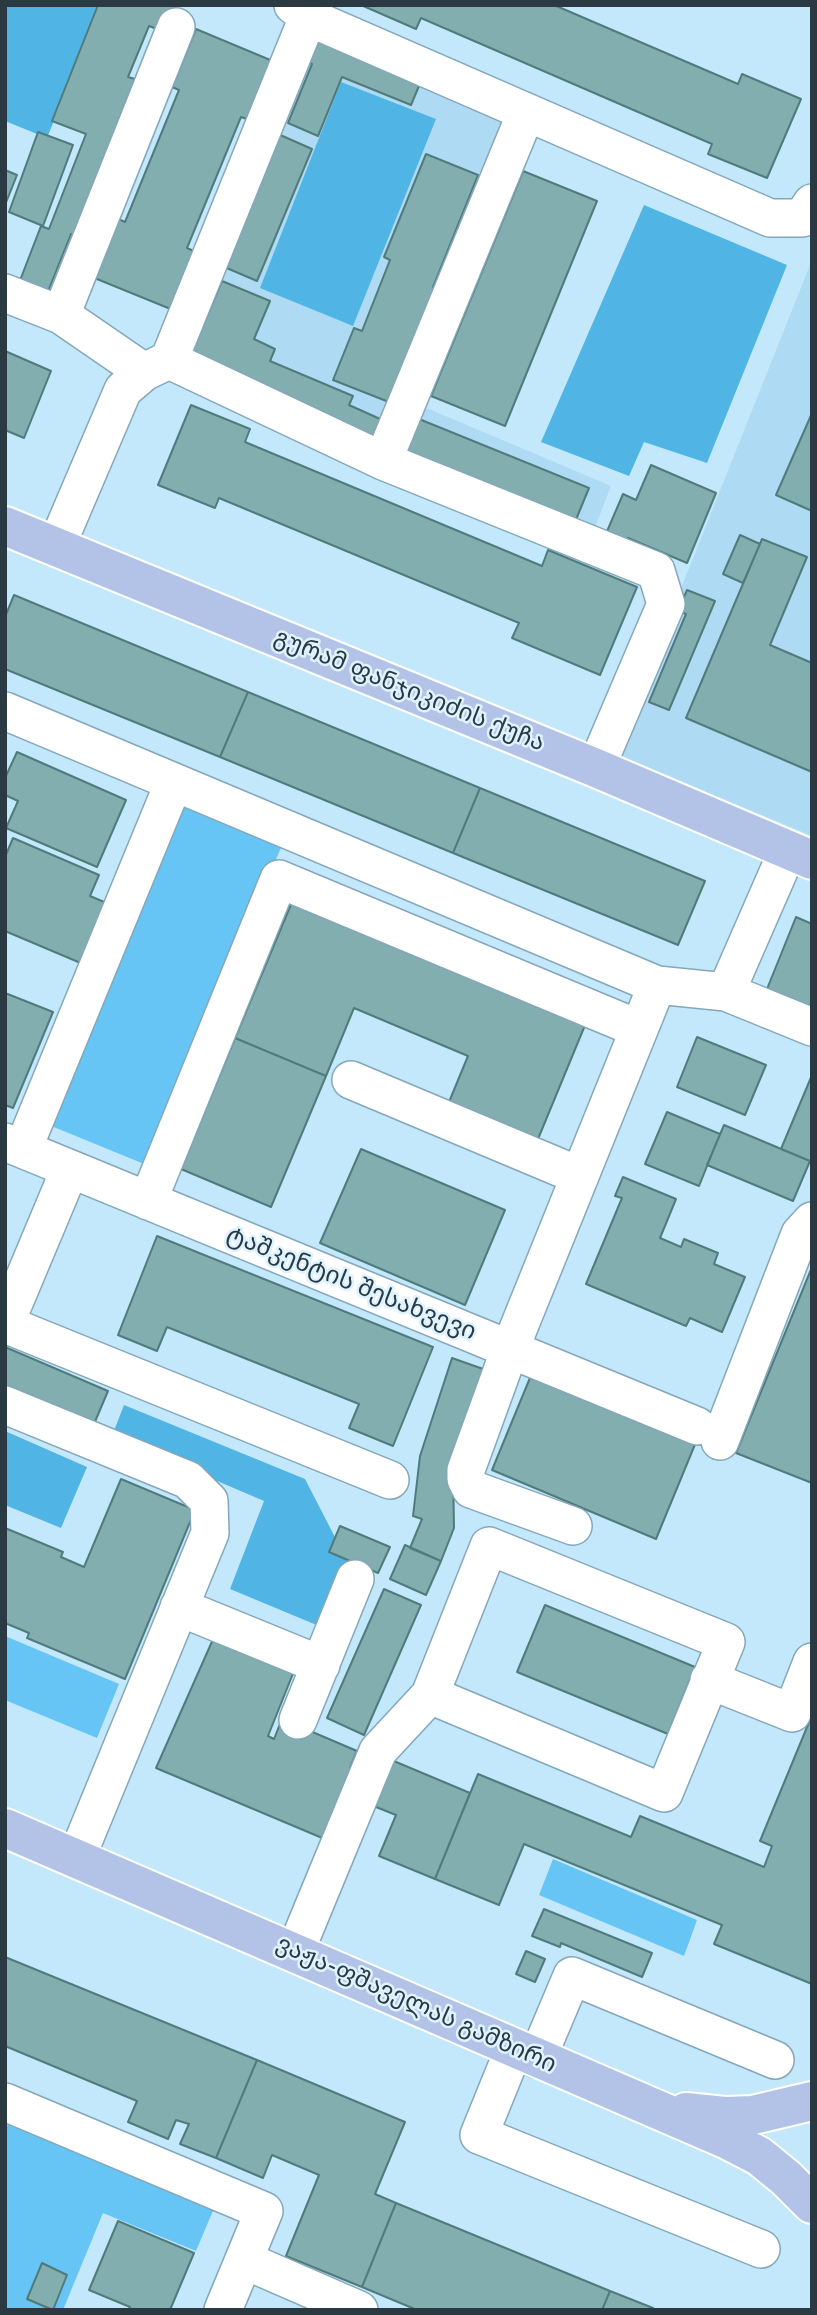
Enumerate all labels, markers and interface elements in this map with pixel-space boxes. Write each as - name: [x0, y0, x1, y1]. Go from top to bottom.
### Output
- street label: გურამ ფანჯიკიძის ქუჩა: [269, 623, 549, 759]
- street label: ტაშკენტის შესახვევი: [222, 1221, 480, 1347]
- street label: ვაჟა-ფშაველას გამზირი: [271, 1930, 561, 2080]

